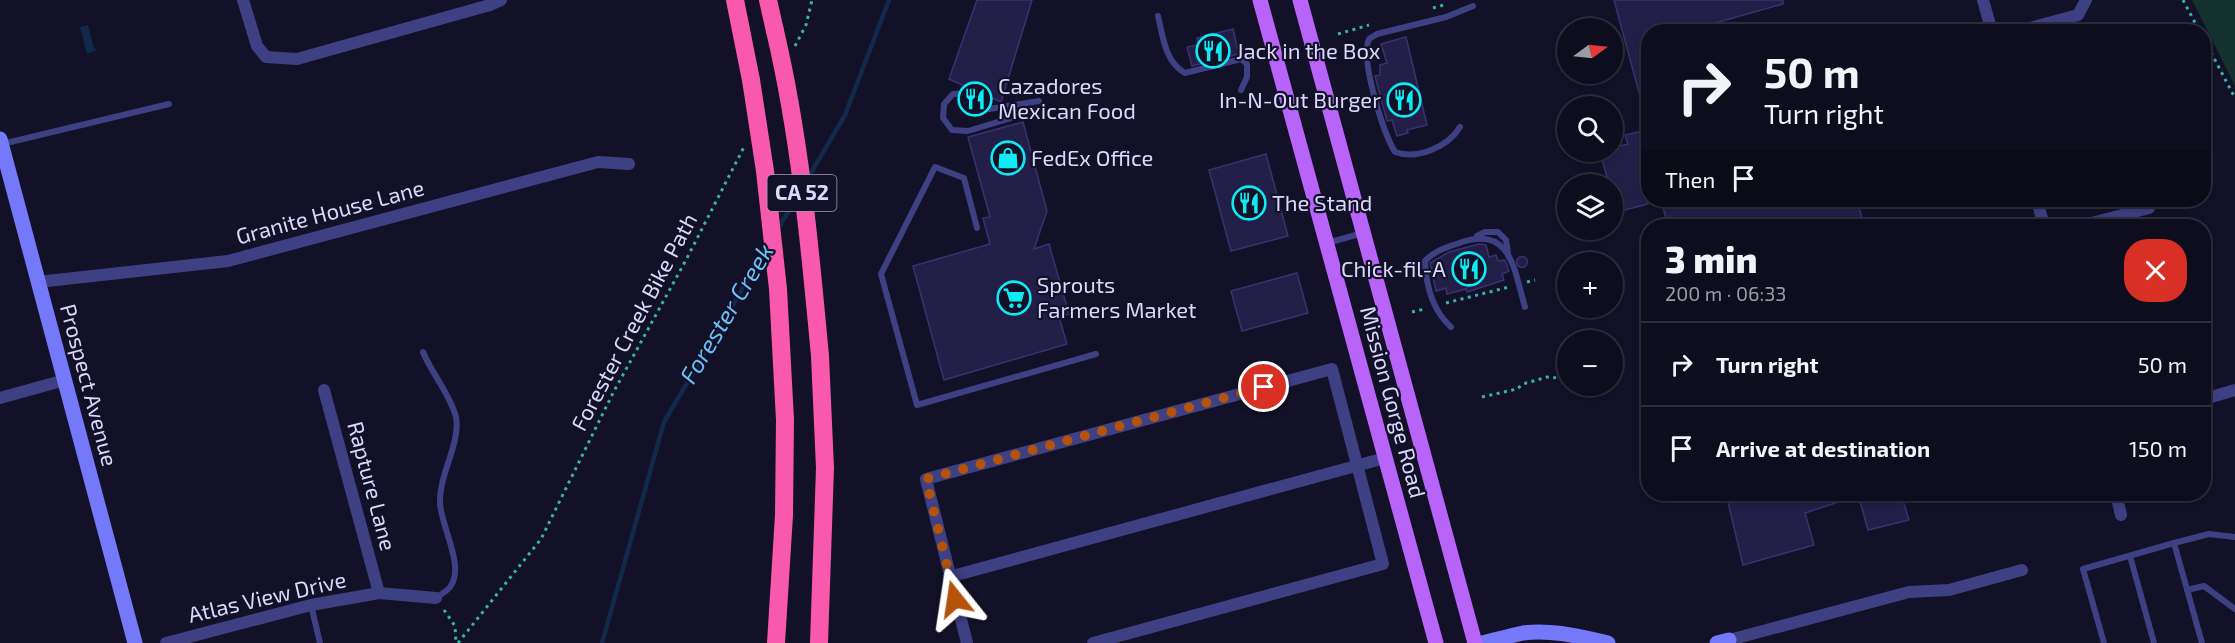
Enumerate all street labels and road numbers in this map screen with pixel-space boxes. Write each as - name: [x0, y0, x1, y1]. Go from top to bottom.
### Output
- street label: Granite House Lane: [233, 173, 427, 249]
- road number: CA 52: [768, 175, 836, 211]
- street label: Forester Creek Bike Path: [565, 208, 701, 435]
- street label: Prospect Avenue: [56, 301, 124, 469]
- street label: Mission Gorge Road: [1356, 303, 1432, 500]
- street label: Rapture Lane: [343, 418, 403, 553]
- street label: Atlas View Drive: [185, 565, 348, 627]

